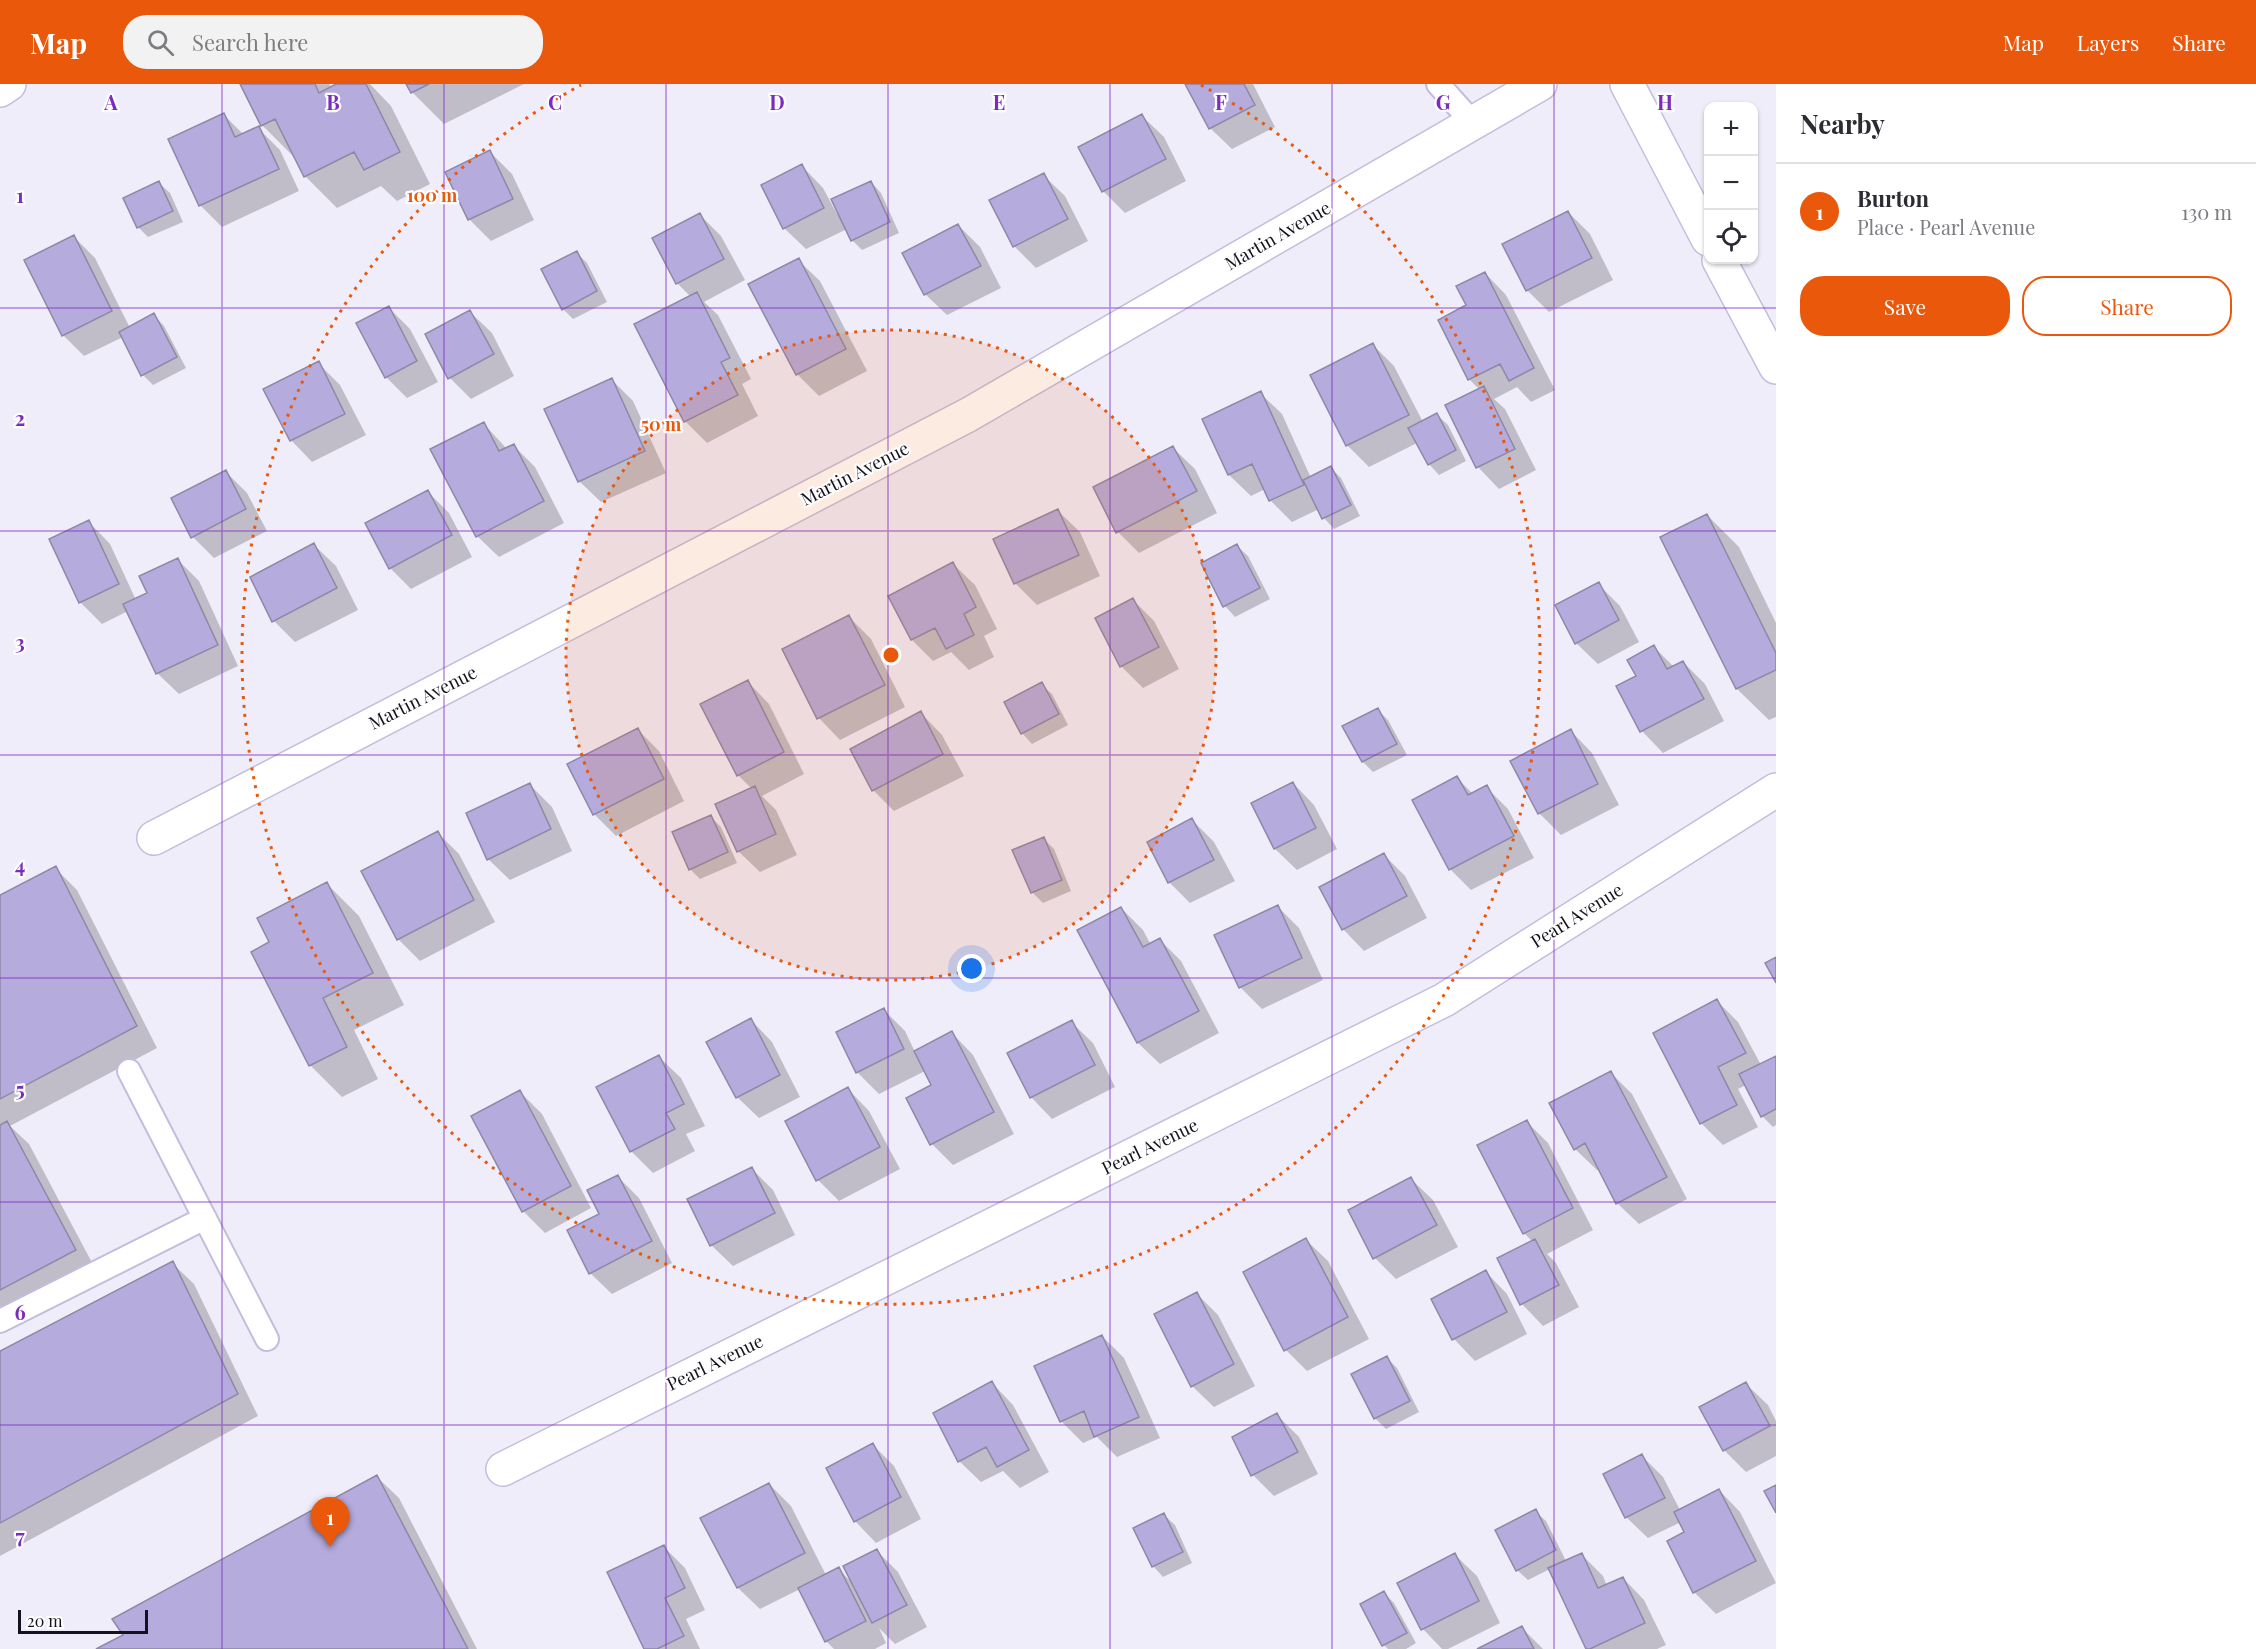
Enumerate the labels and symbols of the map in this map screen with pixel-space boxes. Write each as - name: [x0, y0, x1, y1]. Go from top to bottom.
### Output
- text: A: [103, 88, 118, 115]
- text: B: [326, 88, 340, 115]
- text: C: [548, 88, 562, 115]
- text: D: [769, 88, 785, 115]
- text: E: [993, 88, 1005, 115]
- text: F: [1215, 88, 1227, 115]
- text: G: [1436, 88, 1451, 115]
- text: H: [1657, 88, 1673, 115]
- text: 1: [16, 181, 24, 208]
- text: 100 m: [407, 183, 458, 207]
- street label: Martin Avenue: [1220, 195, 1335, 275]
- text: 2: [15, 404, 25, 431]
- text: 50 m: [641, 412, 682, 436]
- street label: Martin Avenue: [796, 436, 913, 511]
- text: 3: [15, 628, 25, 655]
- centre of rings: [881, 645, 901, 665]
- street label: Martin Avenue: [364, 660, 481, 735]
- text: 4: [15, 851, 25, 878]
- street label: Pearl Avenue: [1526, 877, 1627, 953]
- your location: [957, 954, 986, 983]
- text: 5: [15, 1075, 25, 1102]
- street label: Pearl Avenue: [1097, 1112, 1202, 1180]
- text: 6: [14, 1298, 26, 1325]
- street label: Pearl Avenue: [662, 1328, 767, 1396]
- pin: 1: [310, 1498, 350, 1547]
- text: 7: [15, 1522, 25, 1549]
- scale bar: [18, 1607, 148, 1634]

